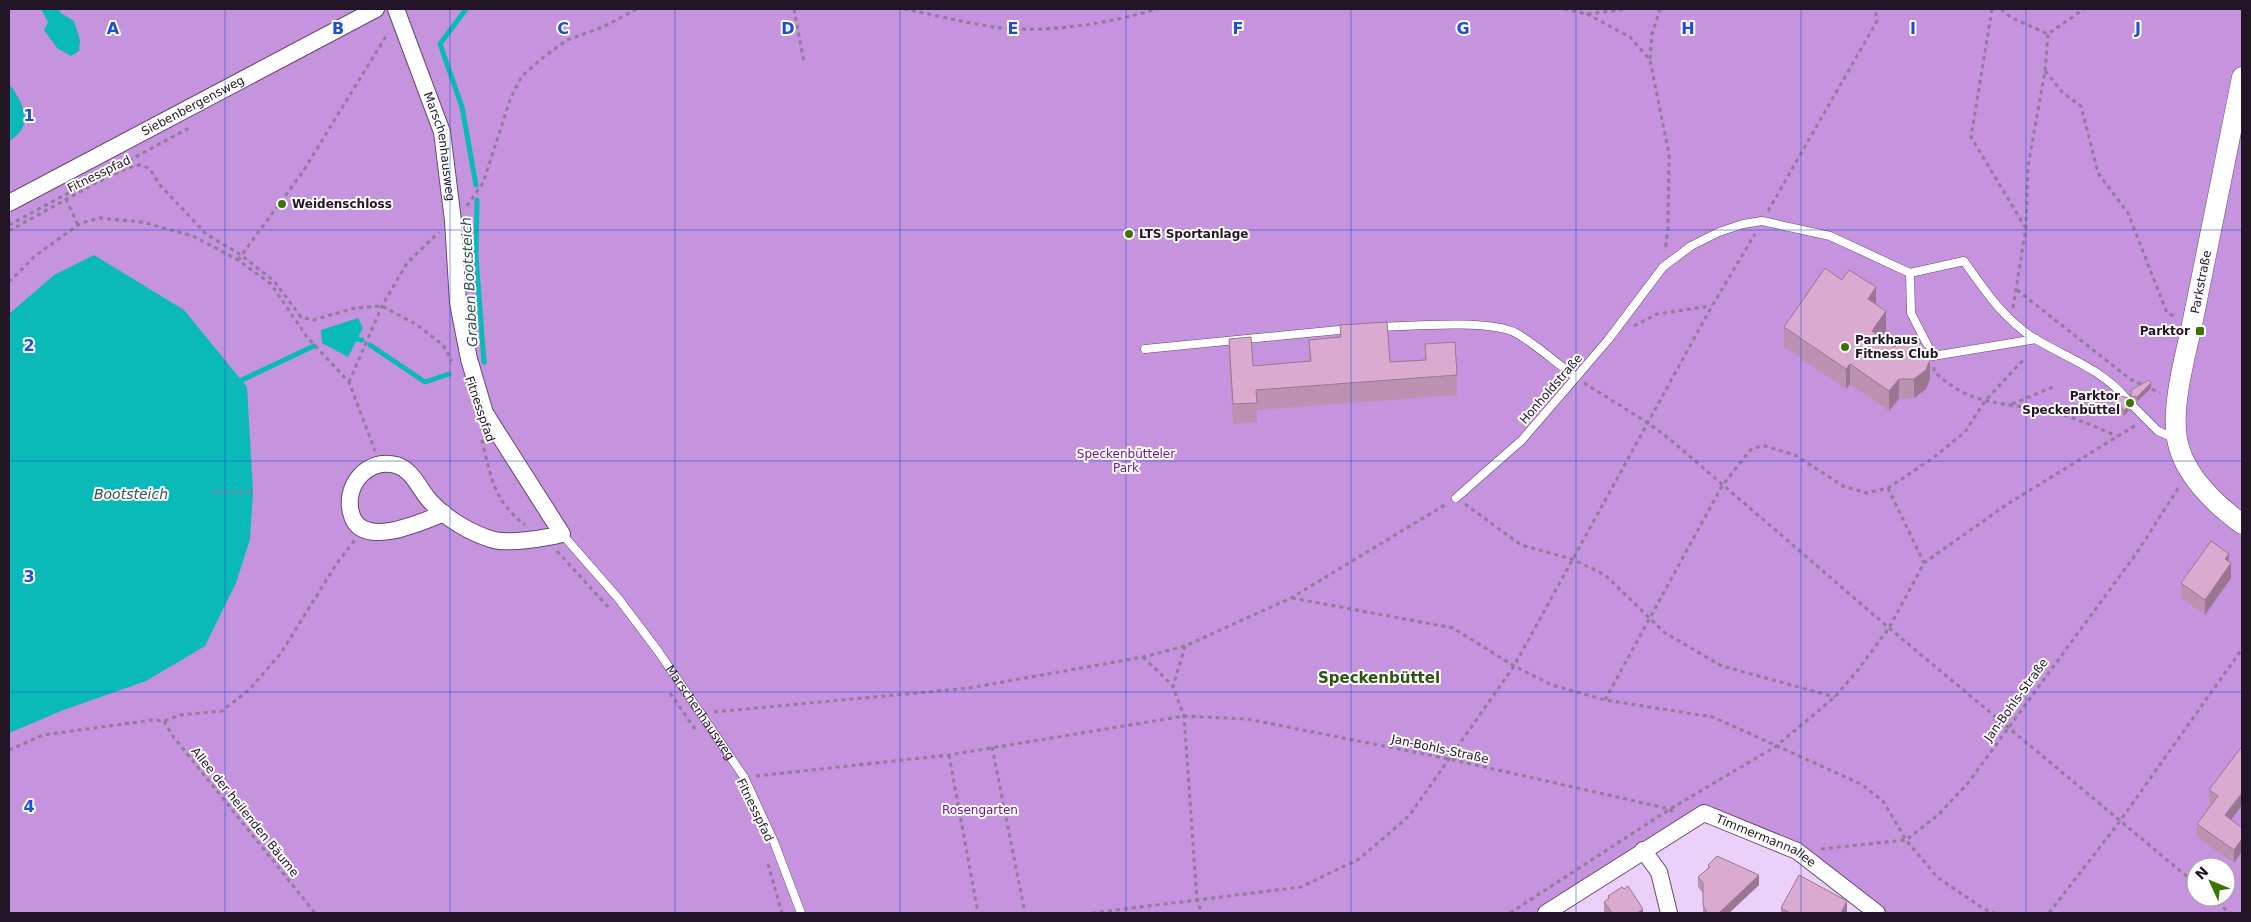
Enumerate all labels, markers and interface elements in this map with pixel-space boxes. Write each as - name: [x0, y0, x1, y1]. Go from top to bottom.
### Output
- text: A: [107, 19, 120, 38]
- text: B: [332, 19, 344, 38]
- text: C: [557, 19, 569, 38]
- text: D: [781, 19, 795, 38]
- text: E: [1008, 19, 1018, 38]
- text: F: [1233, 19, 1243, 38]
- text: G: [1456, 19, 1470, 38]
- text: H: [1681, 19, 1695, 38]
- text: I: [1910, 19, 1916, 38]
- text: J: [2134, 19, 2141, 38]
- street label: Siebenbergensweg: [139, 73, 247, 139]
- street label: Marschenhausweg: [421, 90, 457, 202]
- text: 1: [23, 106, 35, 125]
- street label: Fitnesspfad: [65, 153, 133, 195]
- place label: Weidenschloss: [292, 197, 392, 211]
- marker: Weidenschloss: [276, 198, 288, 210]
- water label: Graben Bootsteich: [458, 217, 480, 347]
- place label: LTS Sportanlage: [1139, 227, 1248, 241]
- marker: LTS Sportanlage: [1123, 228, 1135, 240]
- street label: Parkstraße: [2188, 249, 2214, 315]
- place label: Parktor: [2140, 324, 2190, 338]
- marker: Parktor: [2194, 325, 2206, 337]
- place label: Parkhaus Fitness Club: [1855, 333, 1939, 361]
- text: 2: [23, 336, 35, 355]
- marker: Parkhaus Fitness Club: [1839, 341, 1851, 353]
- street label: Honholdstraße: [1517, 351, 1585, 427]
- street label: Fitnesspfad: [462, 374, 498, 444]
- place label: Parktor Speckenbüttel: [2022, 389, 2120, 417]
- marker: Parktor Speckenbüttel: [2124, 397, 2136, 409]
- park label: Speckenbütteler Park: [1077, 447, 1175, 475]
- water label: Bootsteich: [94, 486, 168, 502]
- text: 3: [23, 567, 35, 586]
- street label: Jan-Bohls-Straße: [1981, 656, 2051, 745]
- street label: Marschenhausweg: [663, 662, 737, 763]
- district label: Speckenbüttel: [1318, 669, 1440, 687]
- street label: Jan-Bohls-Straße: [1389, 732, 1490, 766]
- street label: Allee der heilenden Bäume: [188, 744, 302, 880]
- street label: Fitnesspfad: [734, 776, 776, 844]
- text: 4: [23, 797, 35, 816]
- park label: Rosengarten: [942, 803, 1018, 817]
- street label: Timmermannallee: [1713, 811, 1819, 870]
- north arrow: [2186, 857, 2236, 907]
- text: N: [2192, 863, 2211, 883]

